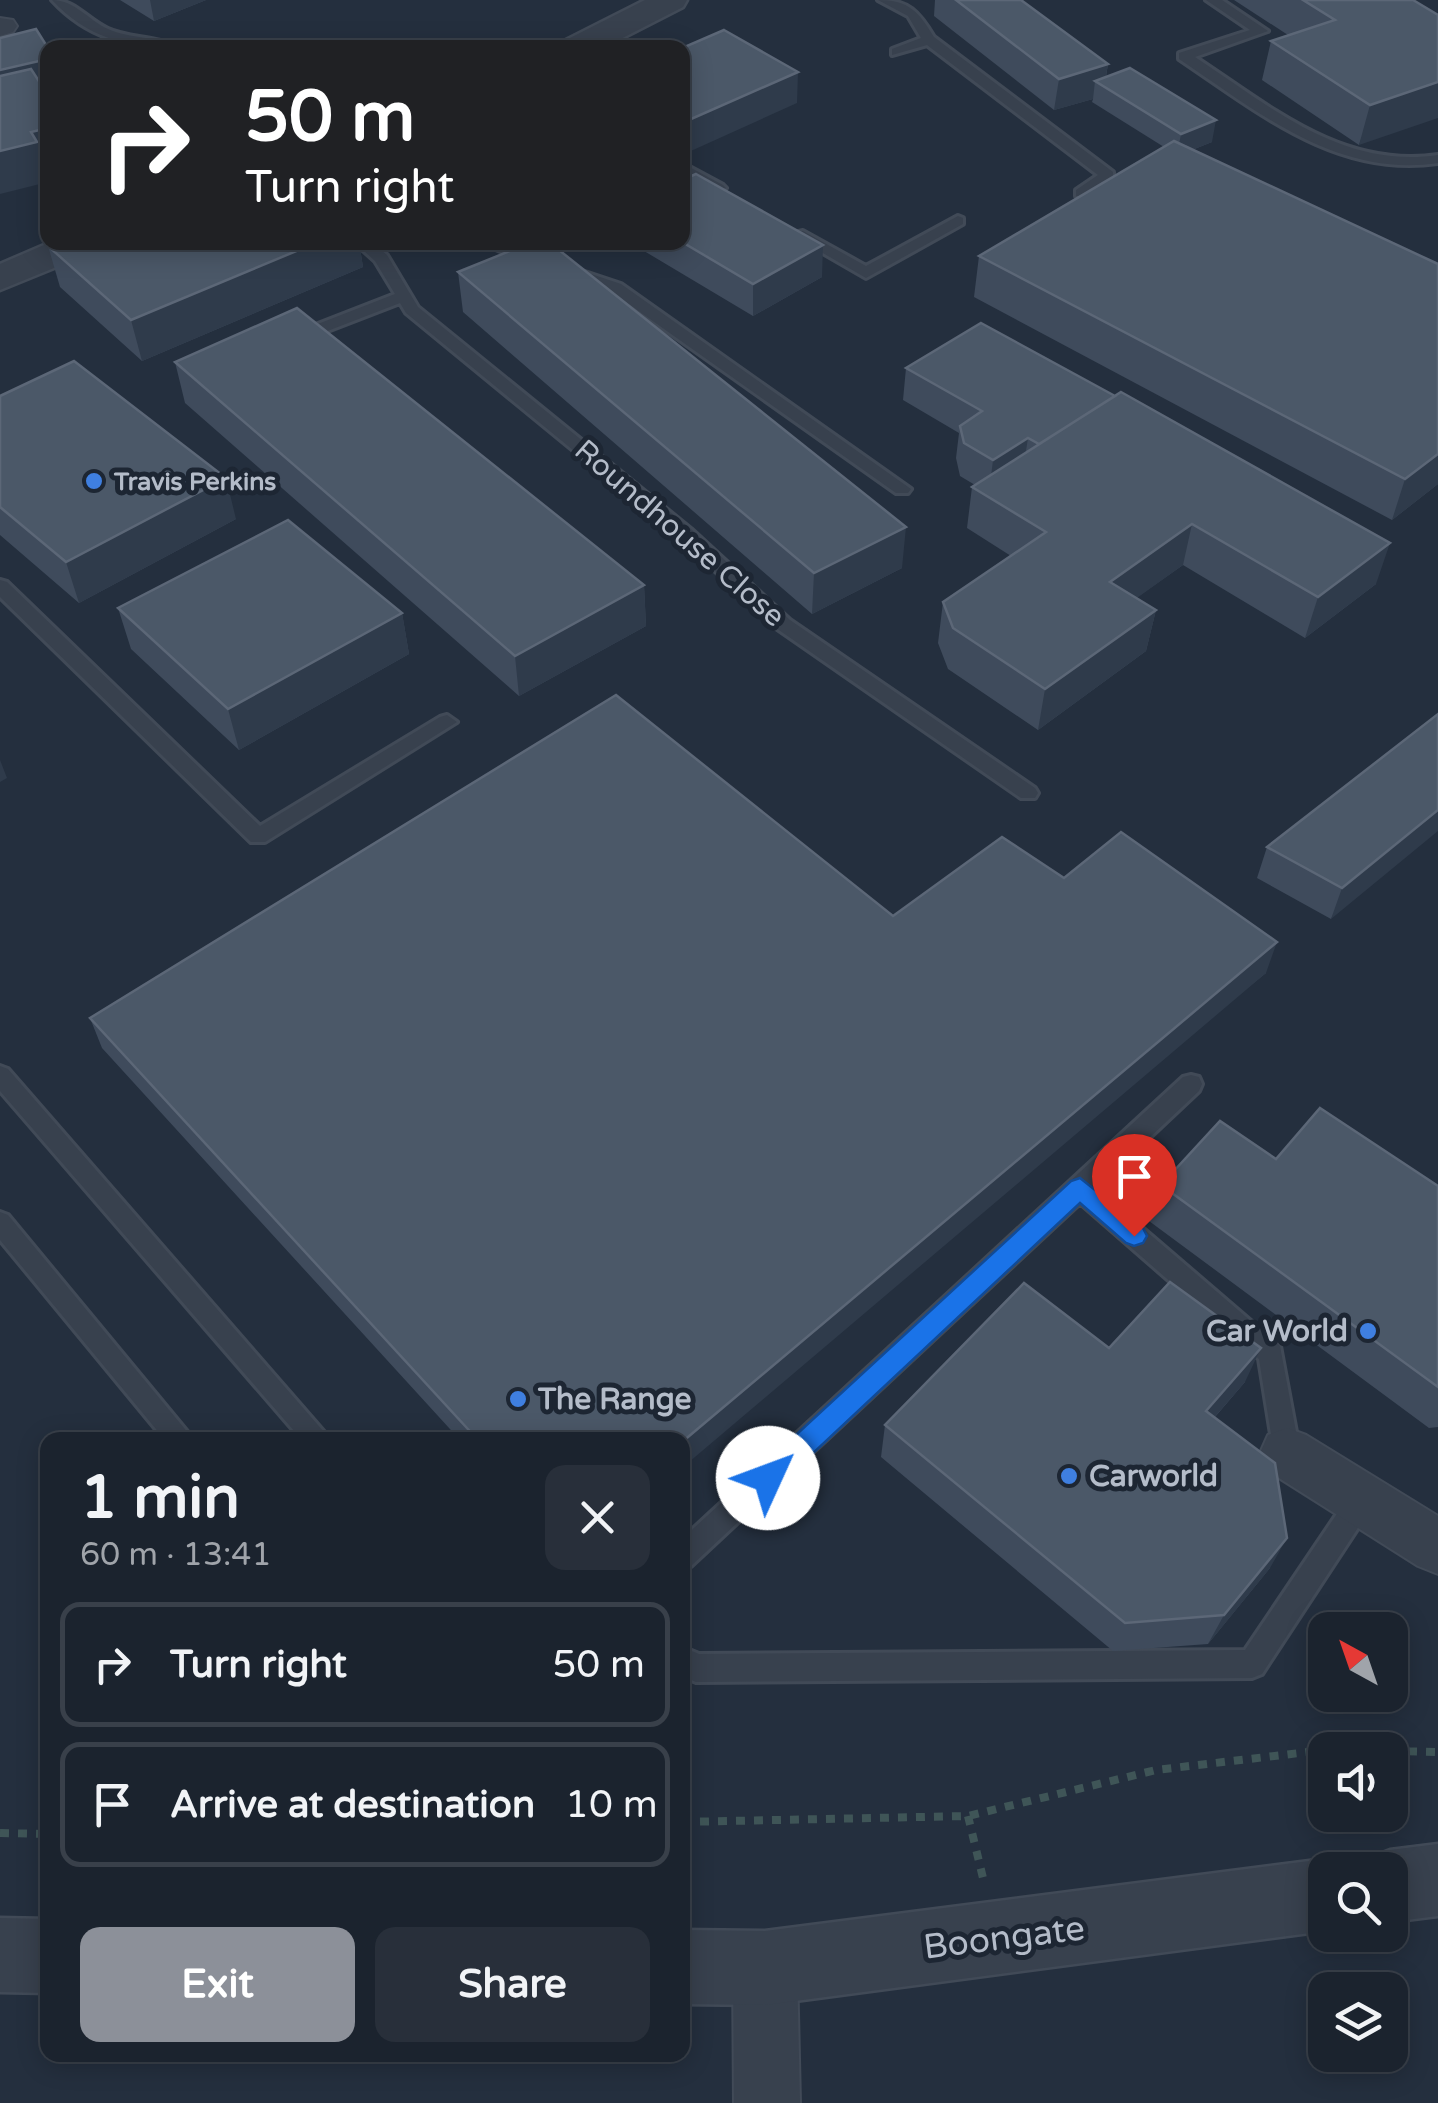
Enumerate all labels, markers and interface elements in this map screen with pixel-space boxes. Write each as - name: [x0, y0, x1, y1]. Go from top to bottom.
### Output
- text: 50 m: [245, 76, 415, 160]
- icon: right: [80, 80, 210, 210]
- text: Turn right: [245, 161, 454, 215]
- street label: Roundhouse Close: [567, 432, 793, 635]
- place label: Travis Perkins: [113, 467, 276, 497]
- marker: Travis Perkins: [83, 470, 105, 492]
- pin: [1092, 1134, 1177, 1237]
- icon: arrive: [1107, 1149, 1162, 1204]
- place label: Car World: [1206, 1313, 1348, 1350]
- marker: Car World: [1357, 1320, 1379, 1342]
- place label: The Range: [537, 1381, 692, 1418]
- marker: The Range: [507, 1388, 529, 1410]
- position arrow: [716, 1426, 820, 1530]
- place label: Carworld: [1089, 1458, 1218, 1495]
- text: 1 min: [80, 1462, 240, 1534]
- button: close: [545, 1465, 650, 1570]
- marker: Carworld: [1058, 1465, 1080, 1487]
- text: 60 m · 13:41: [80, 1536, 272, 1574]
- north arrow: [1308, 1612, 1408, 1712]
- map controls: [1308, 1612, 1408, 2072]
- icon: right: [85, 1637, 140, 1692]
- text: Turn right: [170, 1642, 347, 1688]
- text: 50 m: [553, 1642, 645, 1688]
- button: sound: [1308, 1732, 1408, 1832]
- icon: arrive: [85, 1777, 140, 1832]
- text: Arrive at destination: [170, 1782, 535, 1828]
- text: 10 m: [565, 1782, 658, 1828]
- button: search: [1308, 1852, 1408, 1952]
- street label: Boongate: [921, 1907, 1087, 1969]
- button: Exit: [80, 1927, 355, 2042]
- button: Share: [375, 1927, 650, 2042]
- button: layers: [1308, 1972, 1408, 2072]

